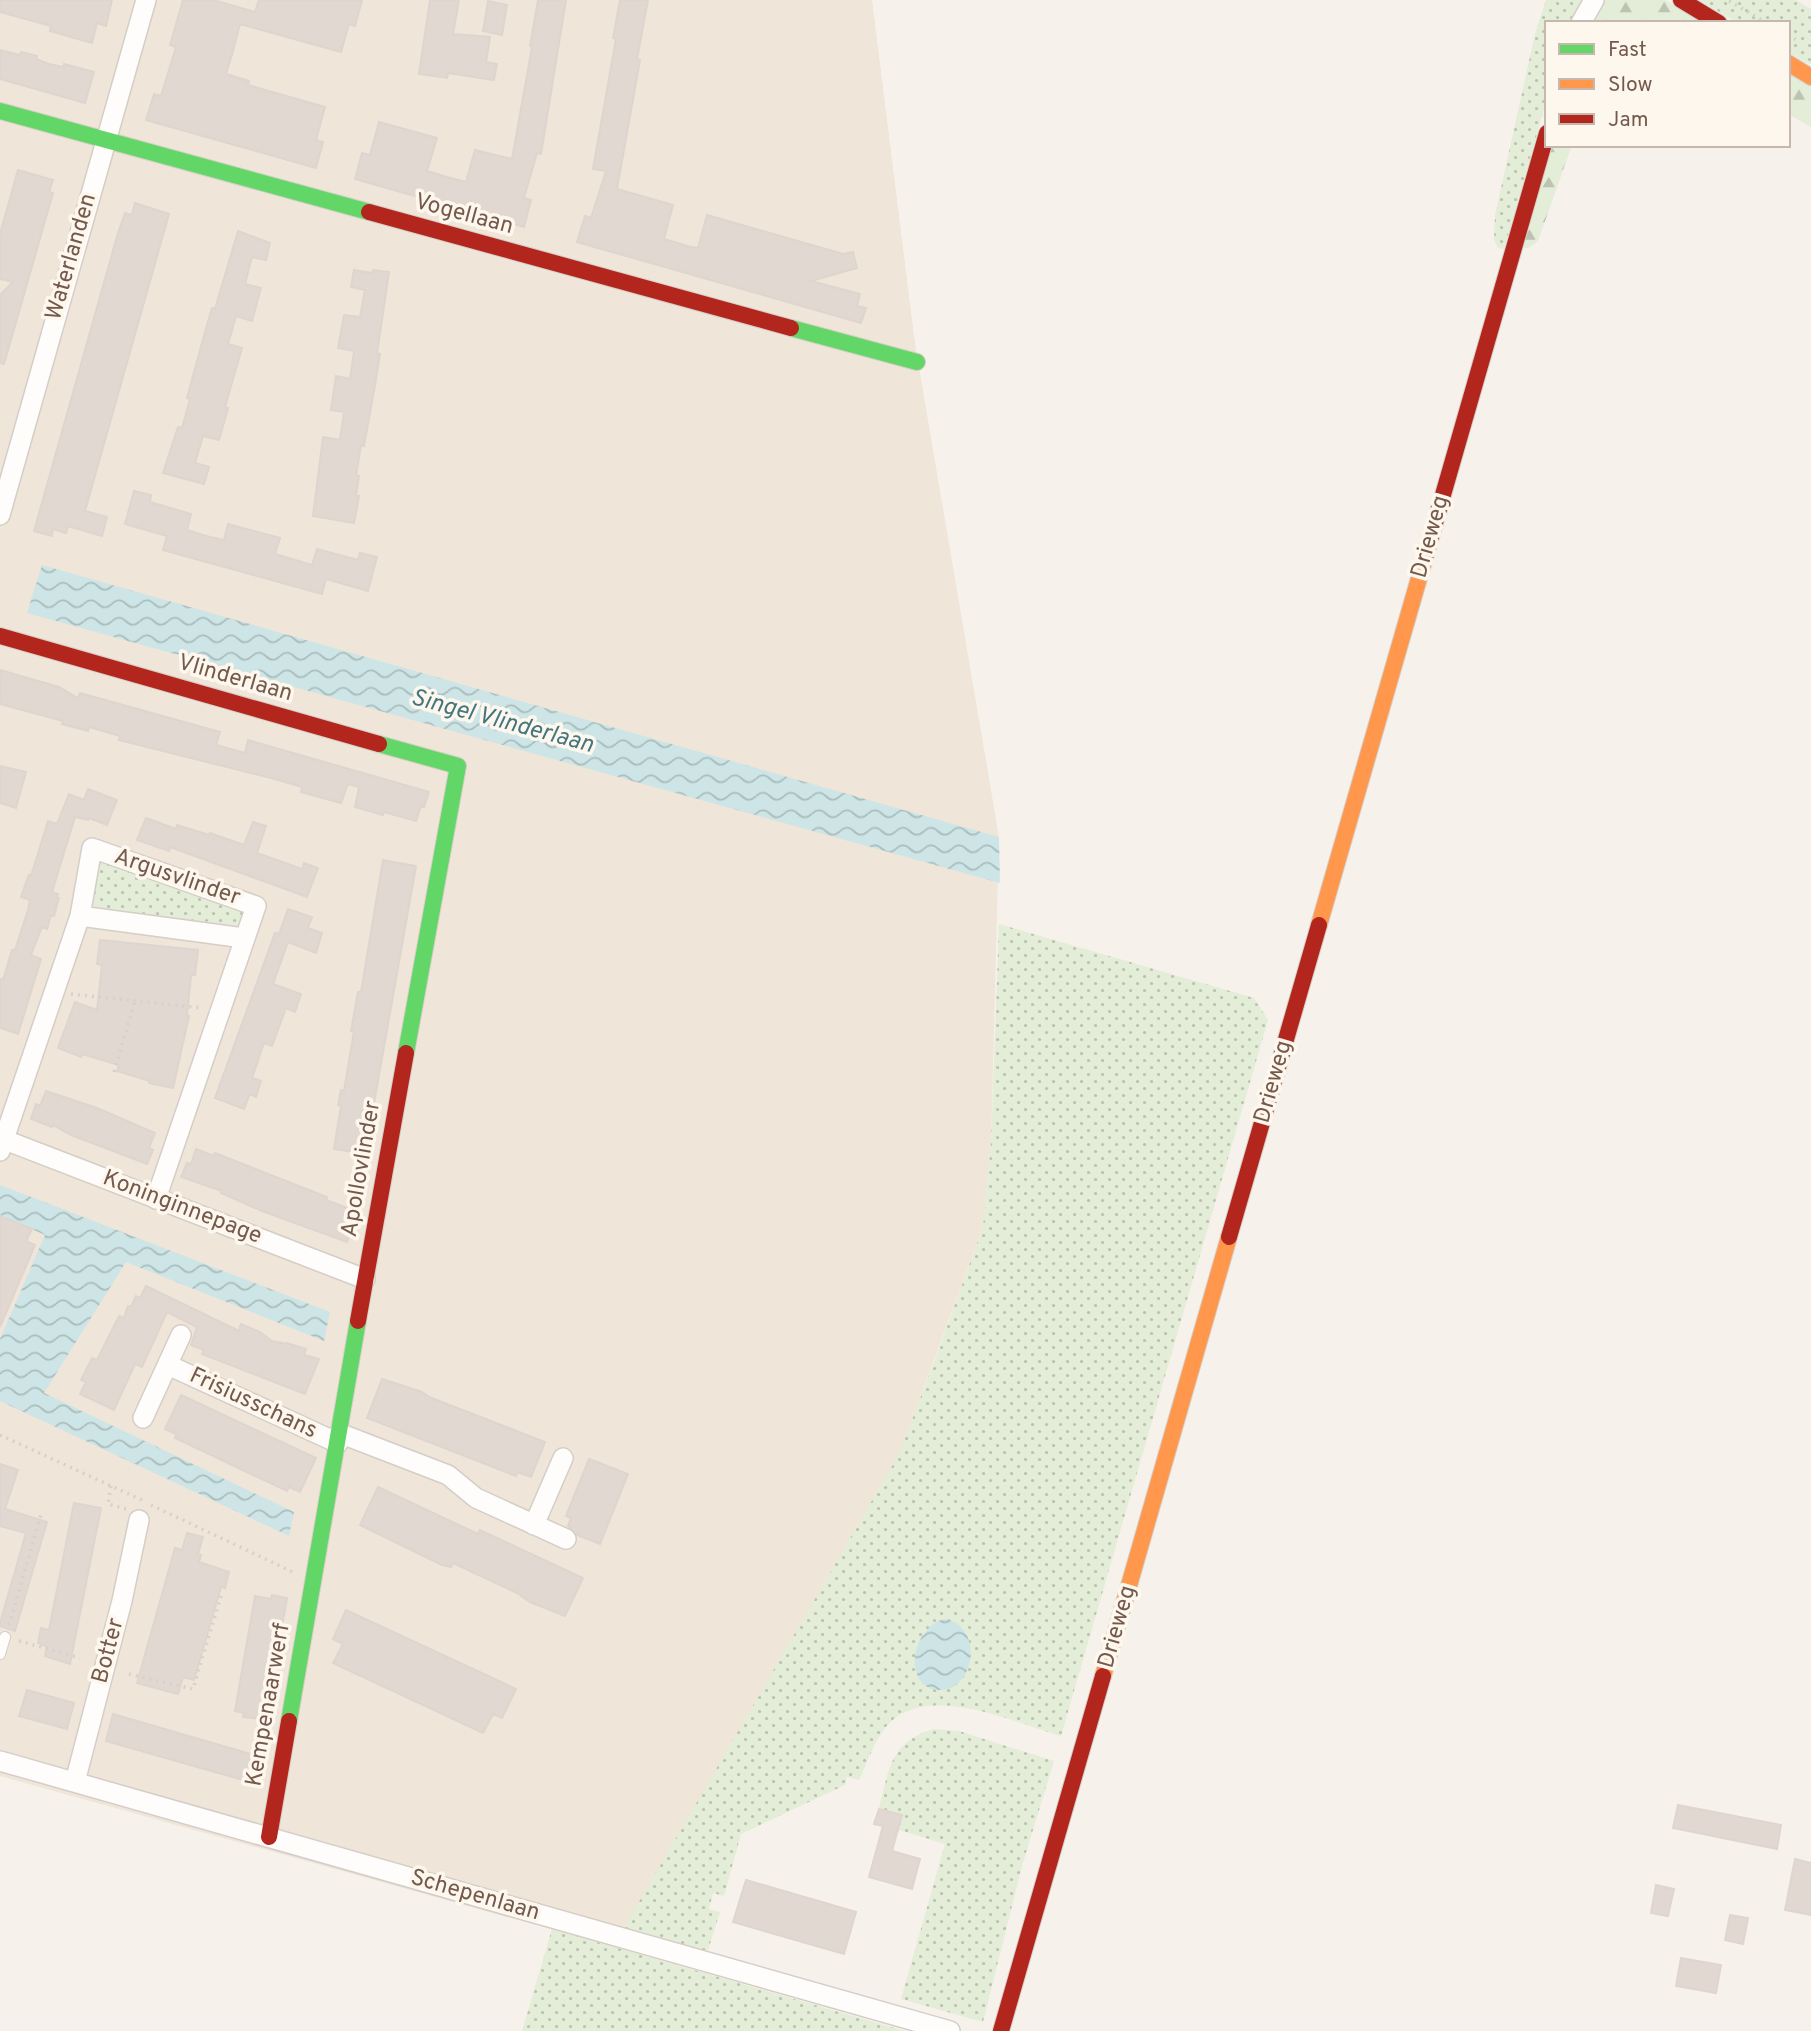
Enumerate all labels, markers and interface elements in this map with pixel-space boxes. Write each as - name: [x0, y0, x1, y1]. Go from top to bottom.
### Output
- legend: [1545, 21, 1790, 147]
- text: Fast: [1608, 37, 1647, 64]
- text: Slow: [1608, 72, 1653, 99]
- text: Jam: [1608, 107, 1649, 134]
- street label: Vogellaan: [412, 188, 516, 242]
- street label: Waterlanden: [40, 190, 104, 324]
- street label: Drieweg: [1405, 492, 1457, 582]
- street label: Vlinderlaan: [174, 649, 296, 709]
- water label: Singel Vlinderlaan: [407, 683, 597, 761]
- street label: Argusvlinder: [110, 843, 244, 913]
- street label: Drieweg: [1248, 1037, 1300, 1127]
- street label: Apollovlinder: [336, 1098, 388, 1239]
- street label: Koninginnepage: [98, 1164, 266, 1252]
- street label: Frisiusschans: [185, 1362, 321, 1446]
- street label: Drieweg: [1092, 1582, 1144, 1672]
- street label: Botter: [86, 1615, 132, 1687]
- street label: Kempenaarwerf: [240, 1621, 298, 1789]
- street label: Schepenlaan: [407, 1864, 543, 1928]

